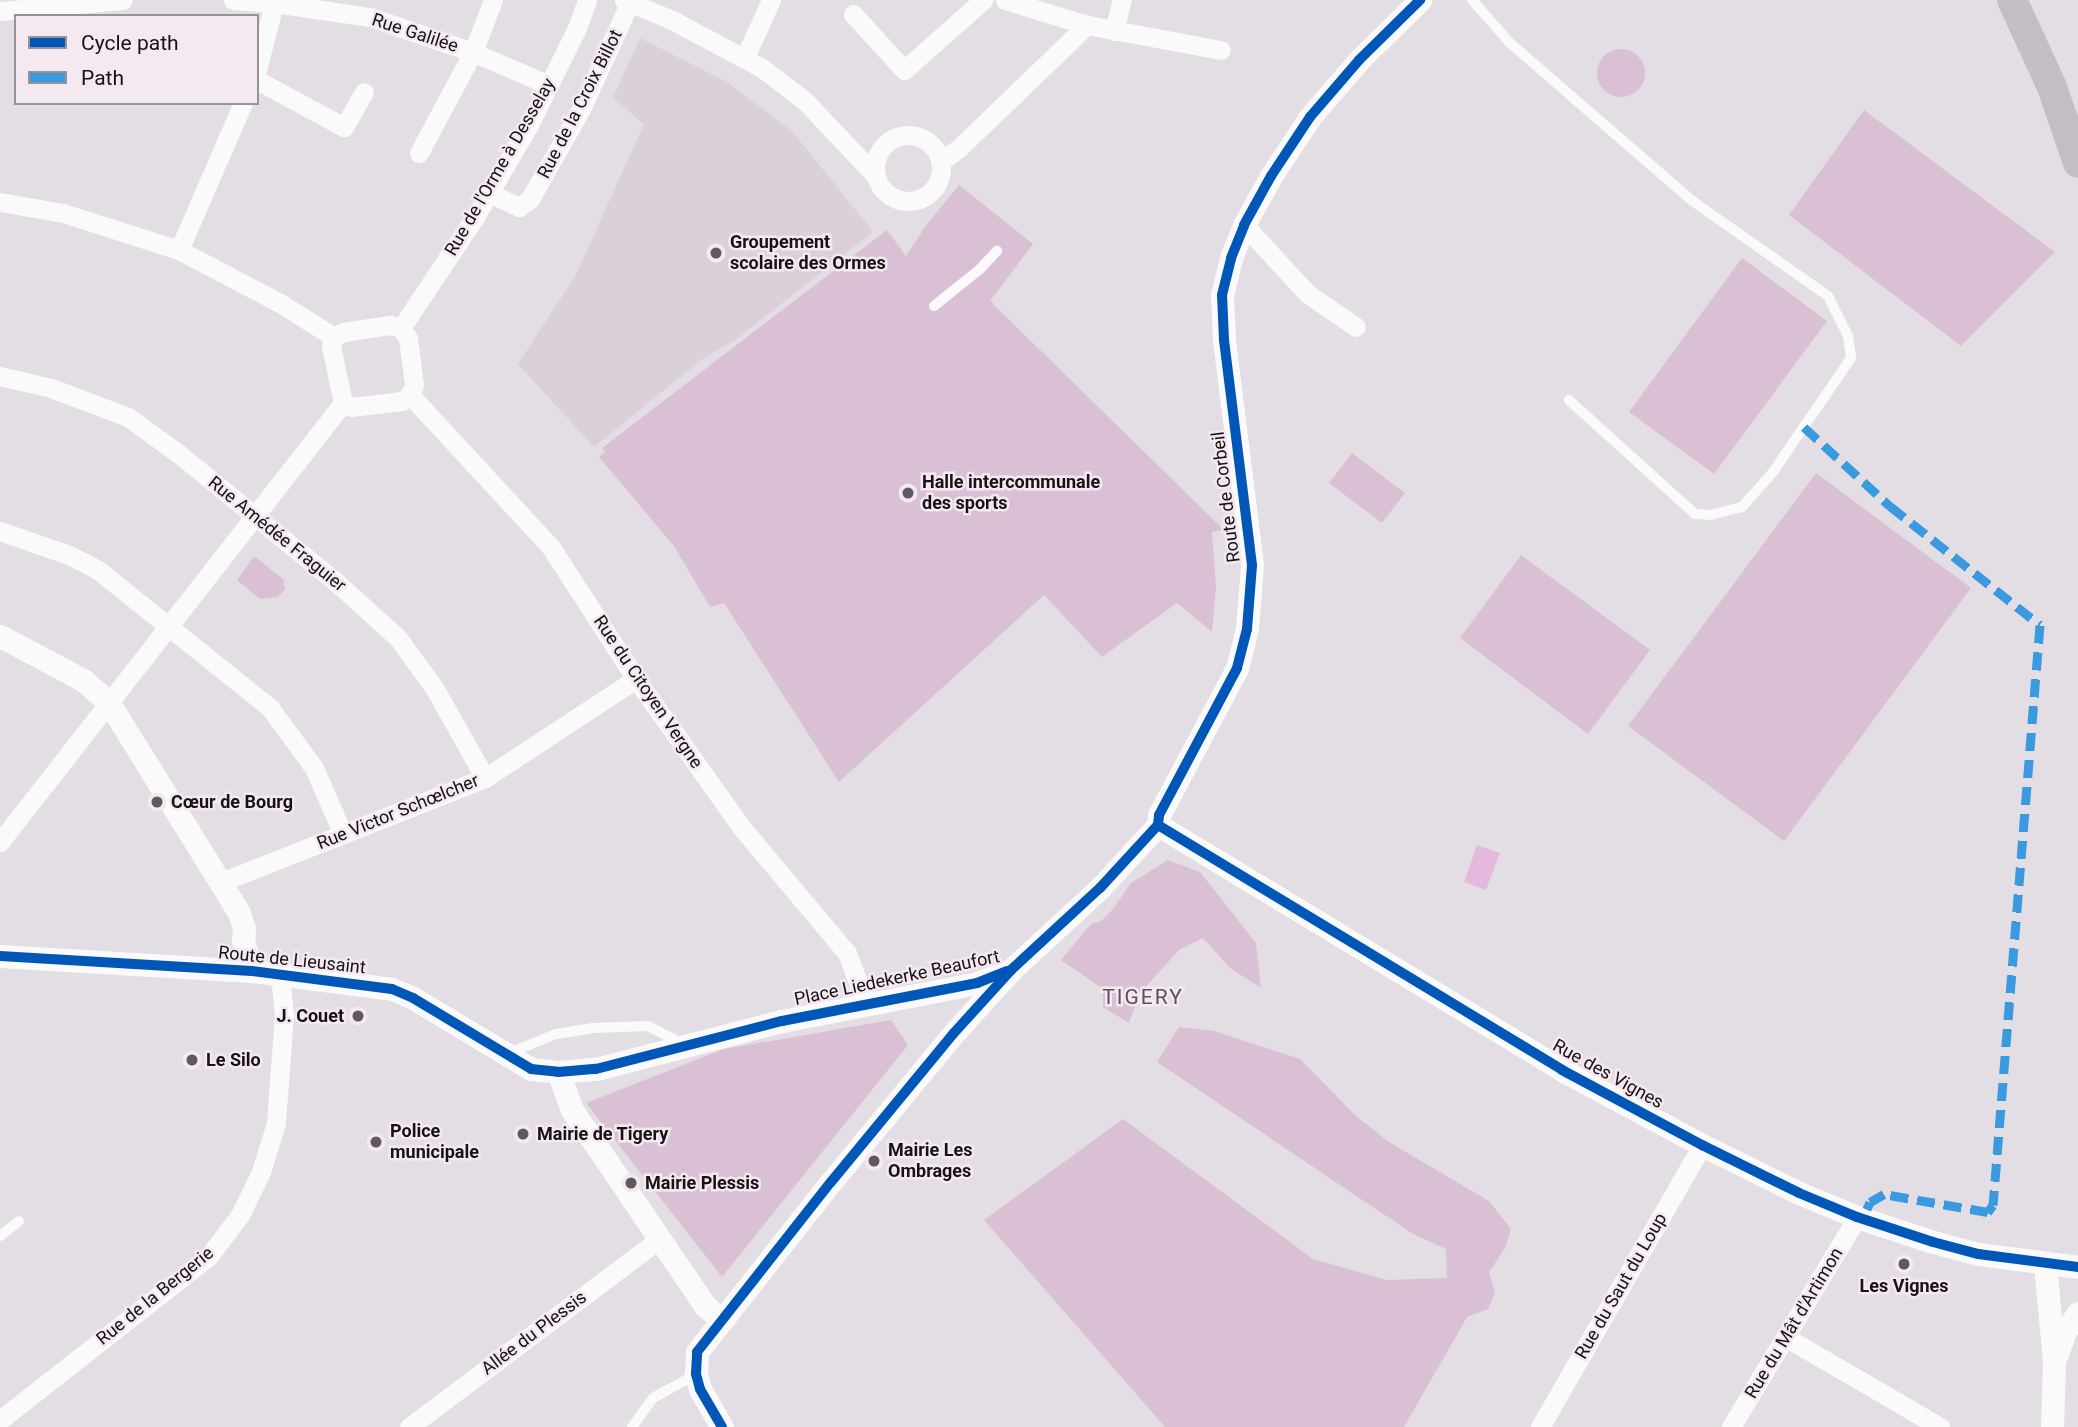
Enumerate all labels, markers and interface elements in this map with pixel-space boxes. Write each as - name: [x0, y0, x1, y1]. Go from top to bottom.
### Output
- street label: Rue Galilée: [369, 9, 461, 57]
- legend: [14, 14, 259, 105]
- street label: Rue de la Croix Billot: [533, 26, 627, 182]
- text: Cycle path: [81, 31, 179, 55]
- text: Path: [81, 66, 124, 90]
- street label: Rue de l'Orme à Desselay: [440, 74, 560, 260]
- place label: Groupement scolaire des Ormes: [730, 232, 886, 274]
- marker: Groupement scolaire des Ormes: [708, 245, 724, 261]
- street label: Route de Corbeil: [1207, 430, 1245, 564]
- street label: Rue Amédée Fraguier: [204, 472, 350, 596]
- place label: Halle intercommunale des sports: [922, 472, 1100, 514]
- marker: Halle intercommunale des sports: [900, 485, 916, 501]
- street label: Rue du Citoyen Vergne: [589, 611, 707, 773]
- street label: Rue Victor Schœlcher: [314, 770, 482, 854]
- place label: Cœur de Bourg: [171, 791, 293, 813]
- marker: Cœur de Bourg: [149, 794, 165, 810]
- street label: Route de Lieusaint: [217, 942, 367, 978]
- street label: Place Liedekerke Beaufort: [792, 946, 1002, 1010]
- district label: TIGERY: [1103, 984, 1183, 1010]
- place label: J. Couet: [276, 1005, 344, 1027]
- marker: J. Couet: [350, 1008, 366, 1024]
- street label: Rue des Vignes: [1549, 1035, 1667, 1113]
- place label: Le Silo: [206, 1049, 261, 1071]
- marker: Le Silo: [184, 1052, 200, 1068]
- place label: Police municipale: [390, 1121, 479, 1164]
- place label: Mairie de Tigery: [537, 1123, 669, 1145]
- marker: Mairie de Tigery: [515, 1126, 531, 1142]
- marker: Police municipale: [368, 1134, 384, 1150]
- place label: Mairie Les Ombrages: [888, 1140, 972, 1182]
- marker: Mairie Les Ombrages: [866, 1153, 882, 1169]
- place label: Mairie Plessis: [645, 1172, 759, 1194]
- marker: Mairie Plessis: [623, 1175, 639, 1191]
- street label: Rue du Saut du Loup: [1570, 1209, 1672, 1363]
- street label: Rue de la Bergerie: [92, 1242, 218, 1350]
- street label: Rue du Mât d'Artimon: [1740, 1244, 1848, 1402]
- marker: Les Vignes: [1896, 1256, 1912, 1272]
- place label: Les Vignes: [1859, 1275, 1949, 1297]
- street label: Allée du Plessis: [477, 1286, 591, 1380]

